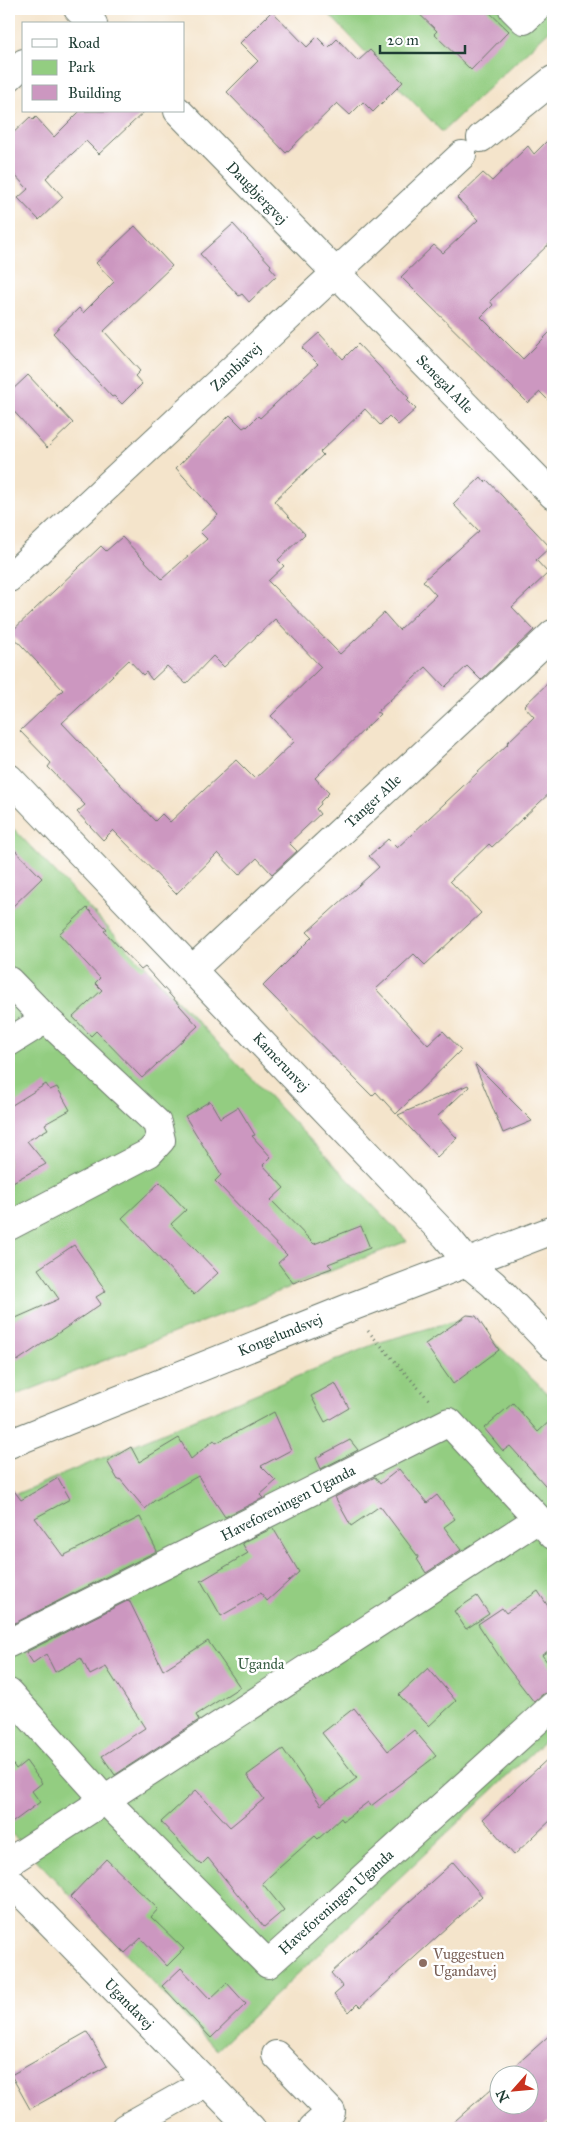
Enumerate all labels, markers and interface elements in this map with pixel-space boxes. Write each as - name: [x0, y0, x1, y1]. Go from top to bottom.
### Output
- legend: [22, 22, 185, 112]
- scale bar: [380, 22, 464, 54]
- text: 20 m: [387, 31, 419, 49]
- text: Road: [68, 34, 100, 52]
- text: Park: [68, 58, 95, 76]
- text: Building: [68, 84, 122, 102]
- street label: Daugbjergvej: [223, 158, 291, 228]
- street label: Zambiavej: [207, 339, 265, 395]
- street label: Senegal Alle: [413, 351, 477, 417]
- street label: Tanger Alle: [341, 770, 405, 832]
- street label: Kamerunvej: [249, 1029, 313, 1095]
- street label: Kongelundsvej: [235, 1310, 325, 1360]
- street label: Haveforeningen Uganda: [218, 1461, 359, 1545]
- park label: Uganda: [238, 1655, 285, 1673]
- street label: Haveforeningen Uganda: [275, 1845, 398, 1958]
- place label: Vuggestuen Ugandavej: [432, 1945, 504, 1980]
- marker: Vuggestuen Ugandavej: [417, 1957, 429, 1969]
- street label: Ugandavej: [100, 1975, 158, 2033]
- north arrow: [490, 2064, 540, 2114]
- text: N: [493, 2086, 513, 2105]

